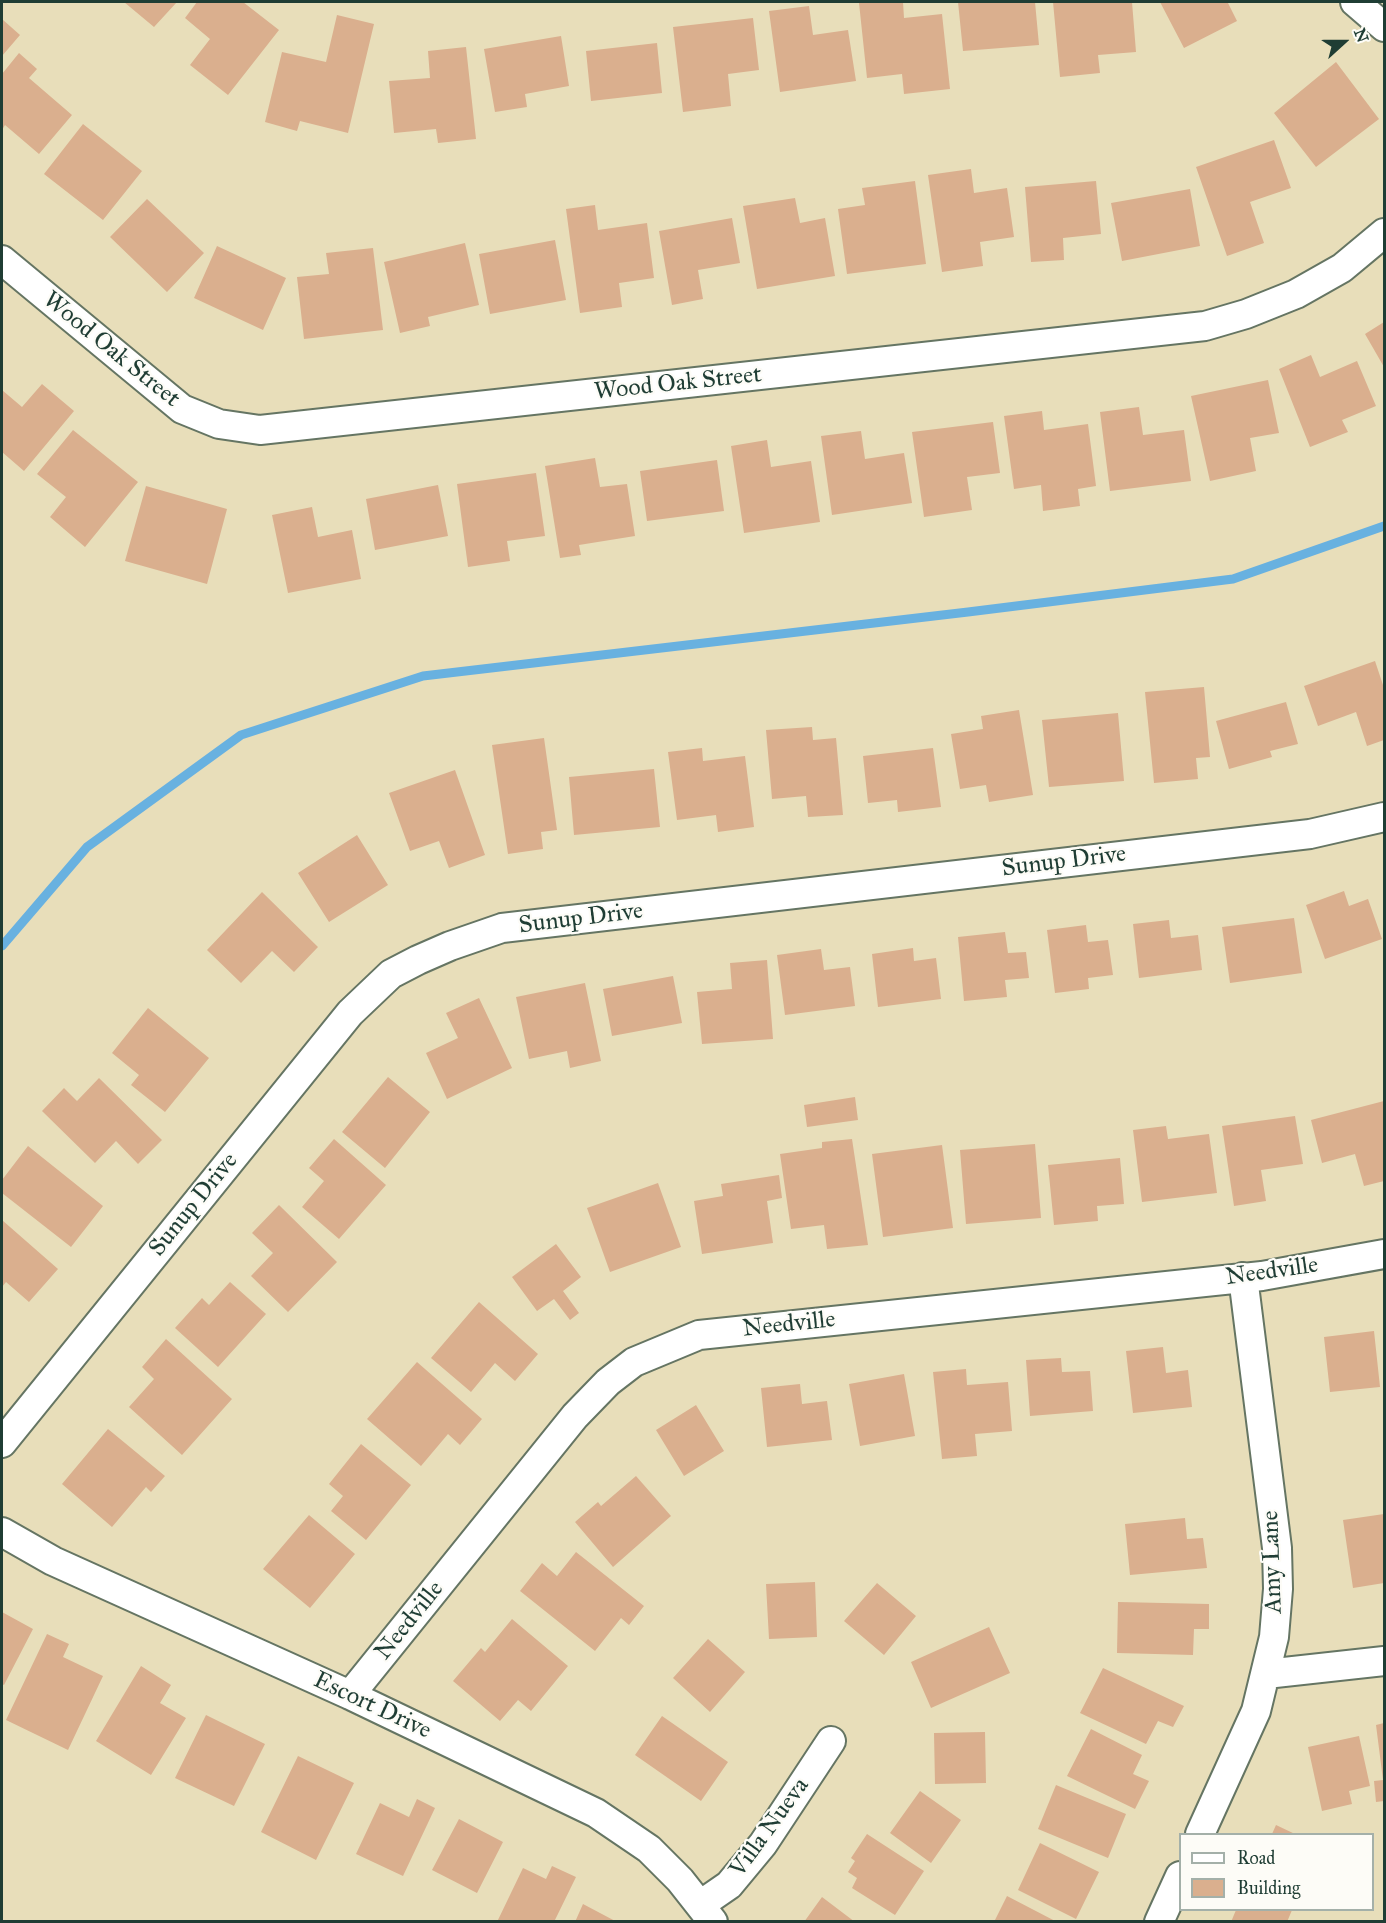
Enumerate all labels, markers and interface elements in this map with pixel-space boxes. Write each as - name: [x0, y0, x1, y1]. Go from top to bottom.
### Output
- north arrow: [1314, 12, 1374, 72]
- text: N: [1350, 26, 1373, 45]
- street label: Wood Oak Street: [37, 286, 185, 414]
- street label: Wood Oak Street: [593, 361, 763, 407]
- street label: Sunup Drive: [1000, 840, 1128, 884]
- street label: Sunup Drive: [517, 897, 645, 941]
- street label: Sunup Drive: [144, 1147, 244, 1263]
- street label: Needville: [1224, 1251, 1320, 1293]
- street label: Needville: [741, 1306, 837, 1344]
- street label: Amy Lane: [1257, 1510, 1289, 1614]
- street label: Needville: [370, 1576, 450, 1666]
- street label: Escort Drive: [309, 1666, 435, 1746]
- street label: Villa Nueva: [724, 1773, 816, 1883]
- legend: [1179, 1833, 1374, 1911]
- text: Road: [1237, 1847, 1275, 1869]
- text: Building: [1237, 1877, 1300, 1899]

